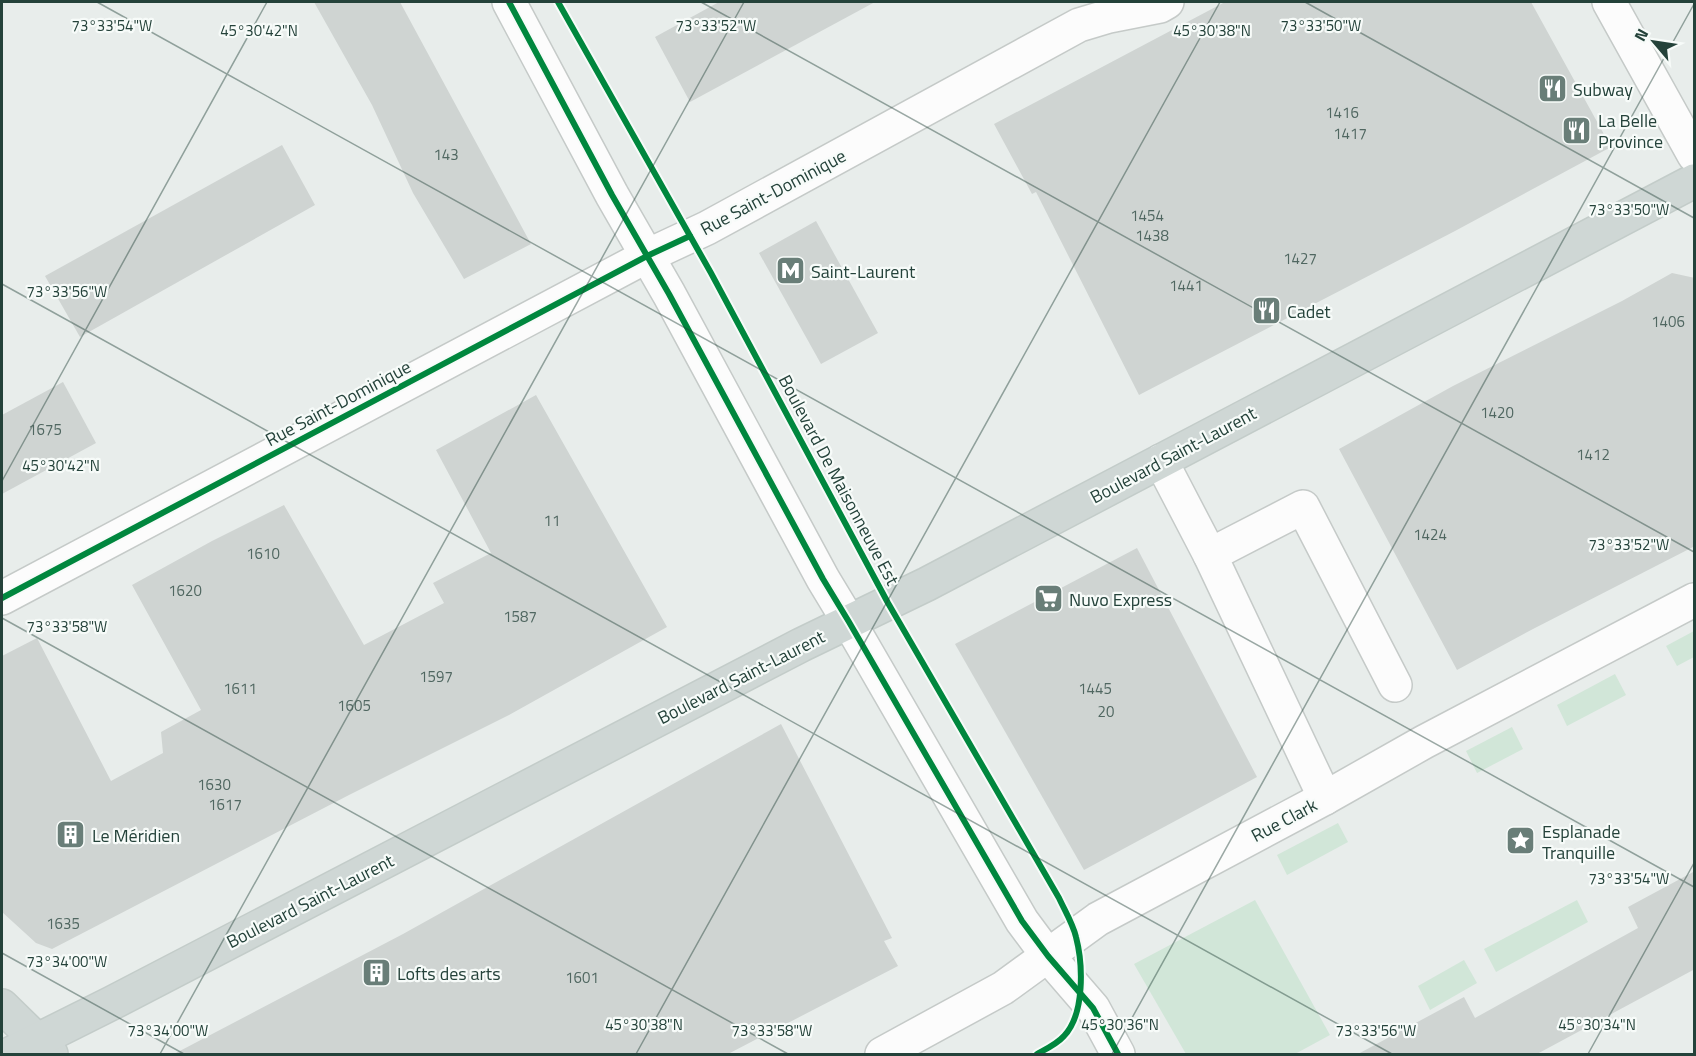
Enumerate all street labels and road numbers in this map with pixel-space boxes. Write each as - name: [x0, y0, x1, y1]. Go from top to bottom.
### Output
- street label: Rue Saint-Dominique: [695, 142, 851, 242]
- street label: Rue Saint-Dominique: [260, 353, 416, 453]
- street label: Boulevard De Maisonneuve Est: [772, 370, 906, 591]
- street label: Boulevard Saint-Laurent: [1085, 399, 1261, 510]
- street label: Boulevard Saint-Laurent: [653, 623, 830, 731]
- street label: Rue Clark: [1246, 791, 1322, 849]
- street label: Boulevard Saint-Laurent: [222, 847, 399, 955]

